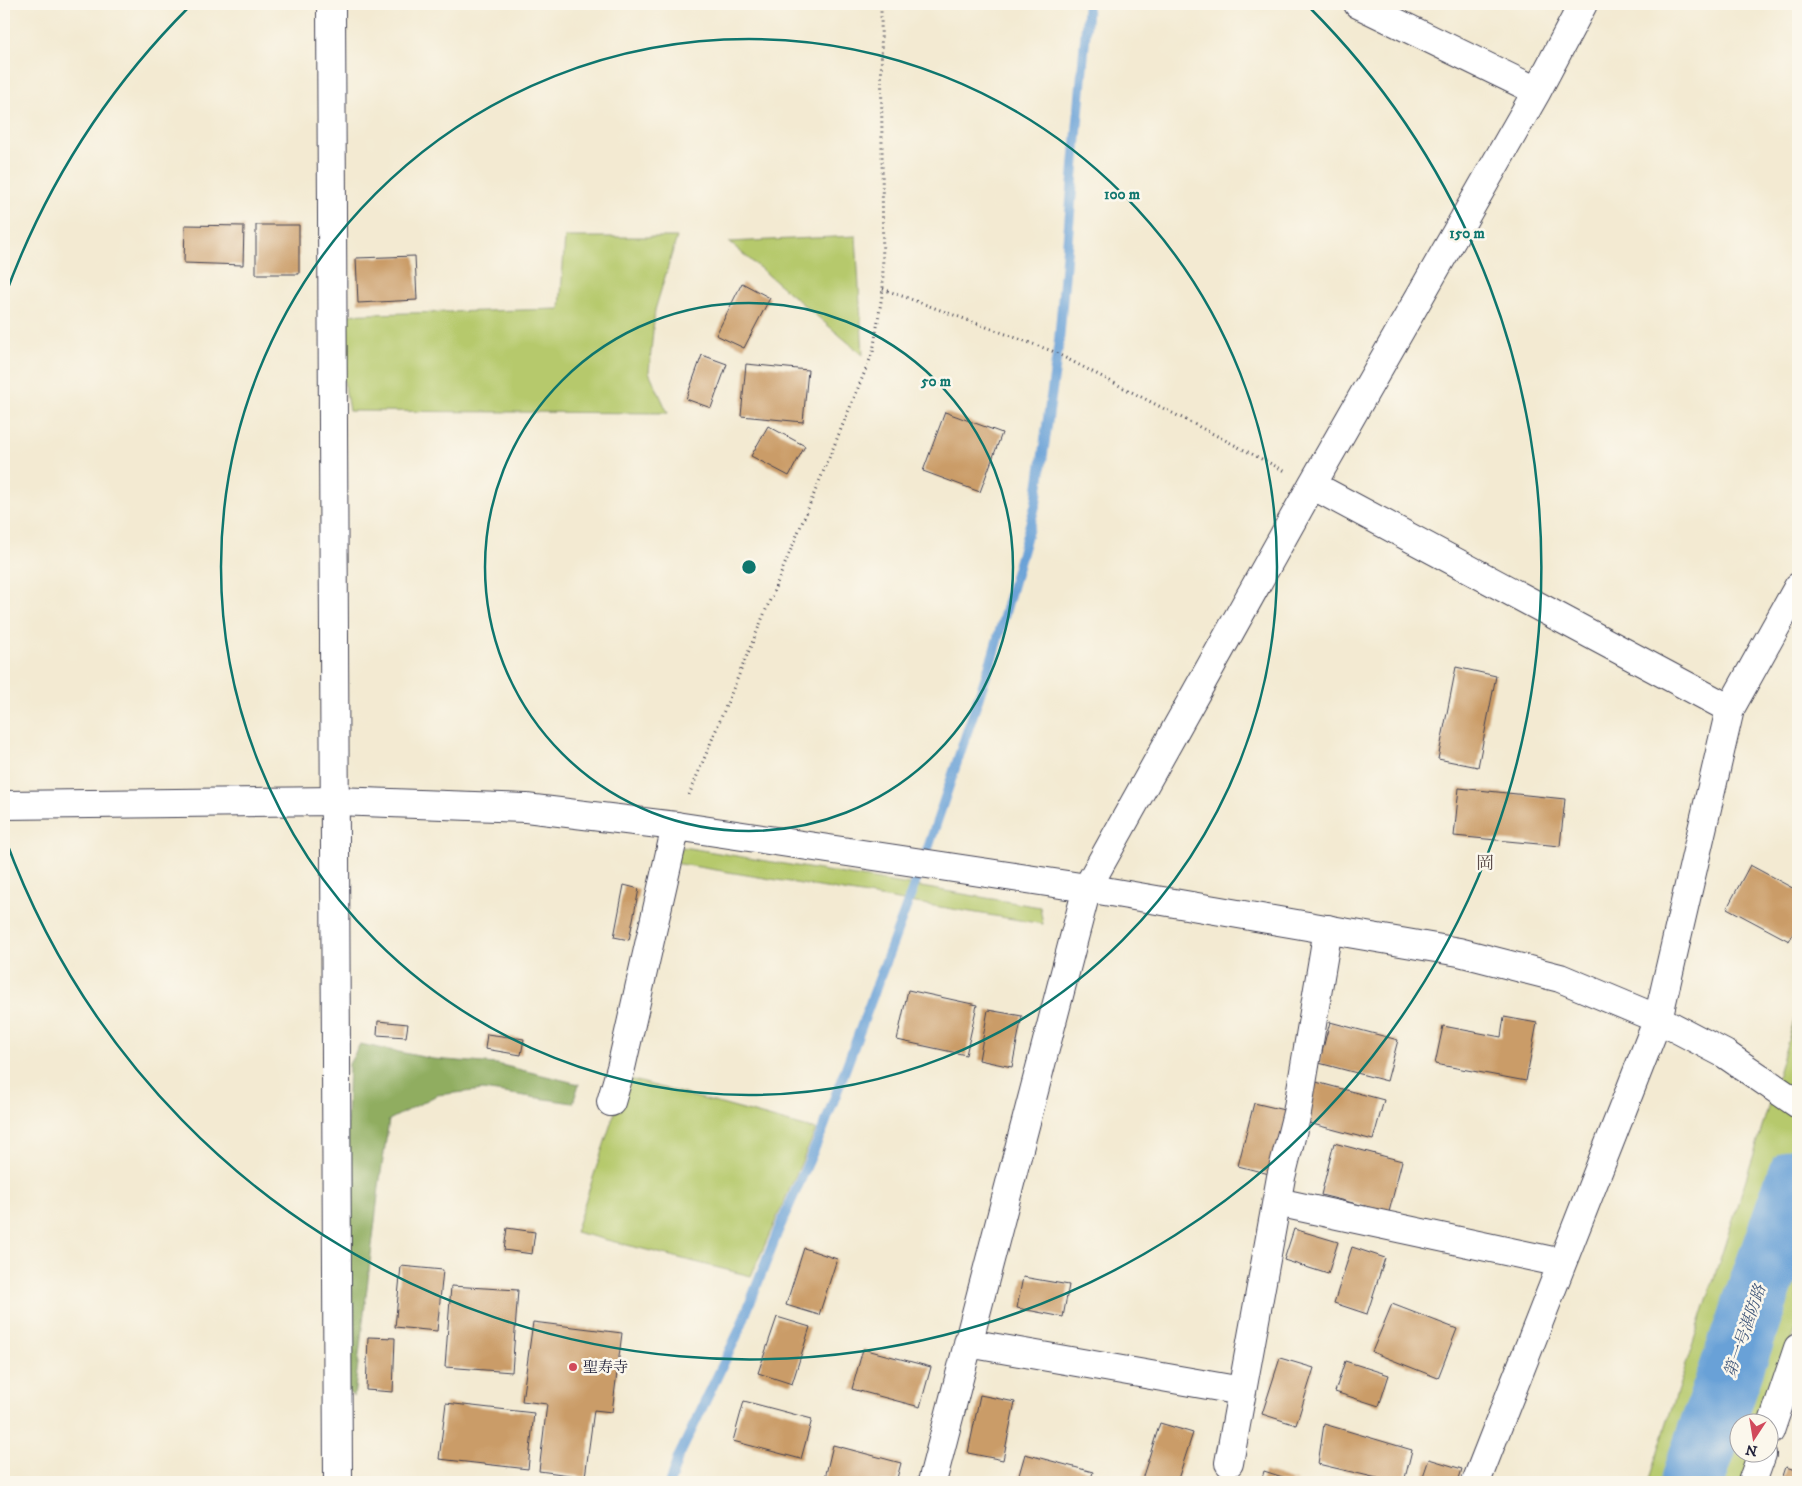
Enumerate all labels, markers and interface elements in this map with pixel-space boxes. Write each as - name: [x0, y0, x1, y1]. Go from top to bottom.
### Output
- text: 100 m: [1104, 185, 1141, 204]
- text: 150 m: [1449, 224, 1485, 243]
- text: 50 m: [920, 372, 952, 391]
- centre of rings: [740, 558, 758, 576]
- district label: 岡: [1476, 853, 1494, 875]
- water label: 第一号湛防路: [1720, 1281, 1770, 1380]
- place label: 聖寿寺: [583, 1358, 628, 1377]
- marker: 聖寿寺: [567, 1361, 579, 1373]
- north arrow: [1730, 1414, 1780, 1464]
- text: N: [1744, 1440, 1759, 1460]

